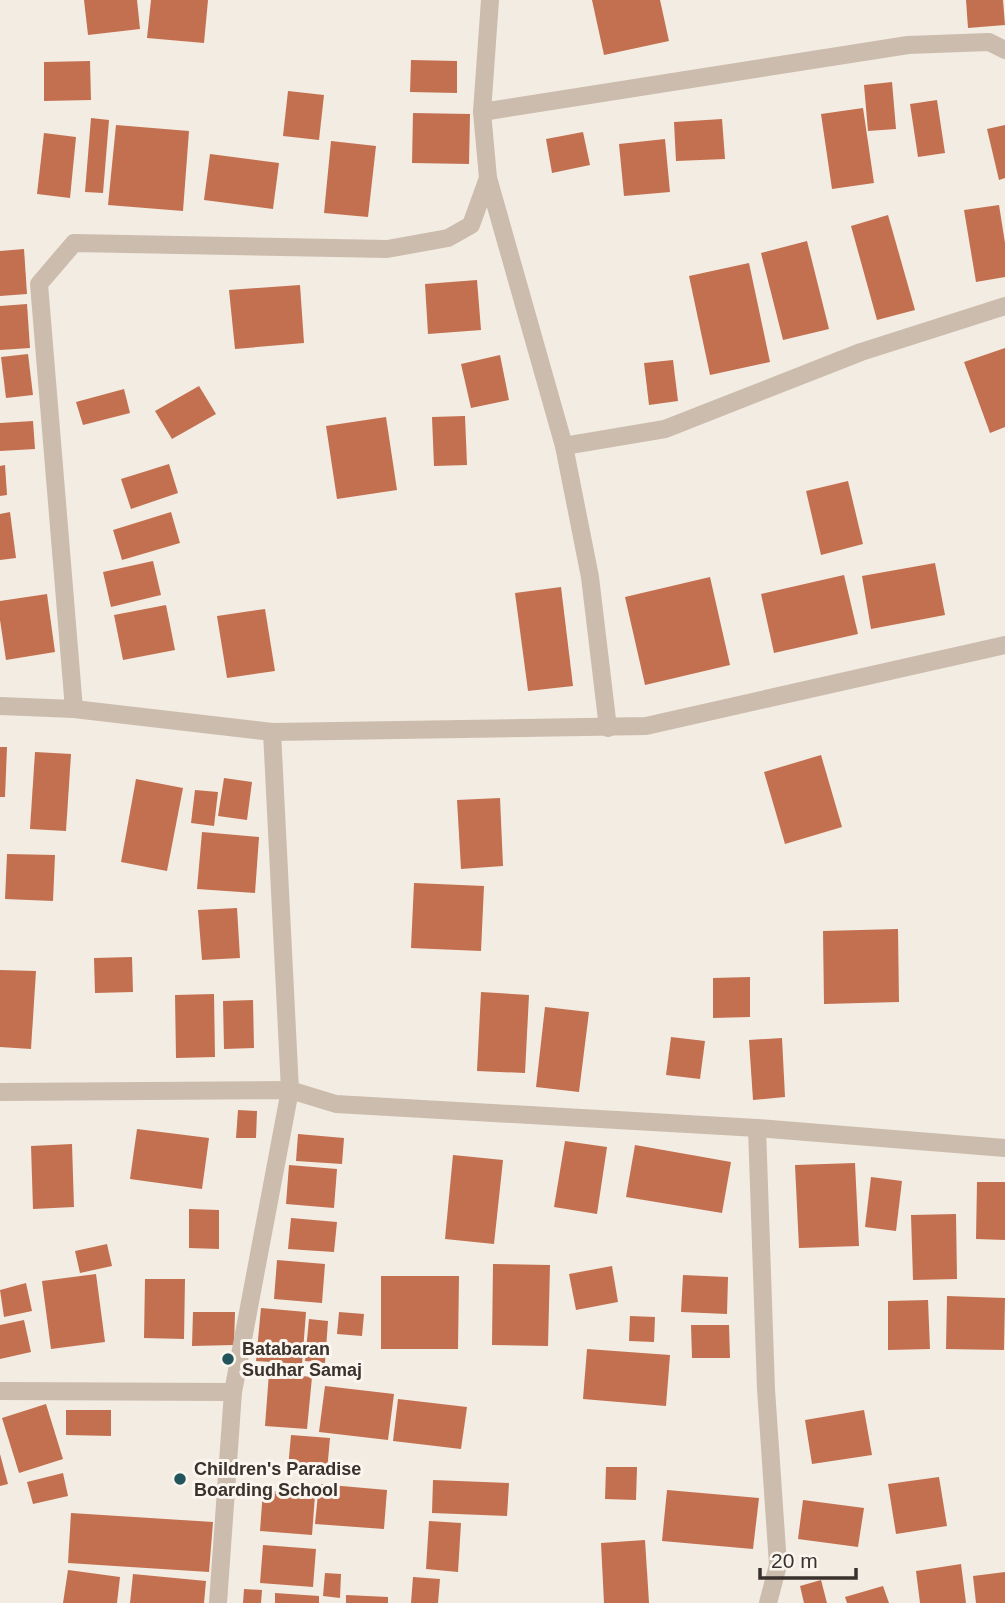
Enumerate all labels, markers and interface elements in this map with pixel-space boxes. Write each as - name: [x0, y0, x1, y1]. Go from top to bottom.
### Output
- place label: Batabaran Sudhar Samaj: [242, 1339, 362, 1380]
- marker: Batabaran Sudhar Samaj: [220, 1351, 236, 1367]
- place label: Children's Paradise Boarding School: [194, 1459, 361, 1500]
- marker: Children's Paradise Boarding School: [172, 1471, 188, 1487]
- scale bar: [760, 1536, 856, 1580]
- text: 20 m: [771, 1549, 818, 1572]

